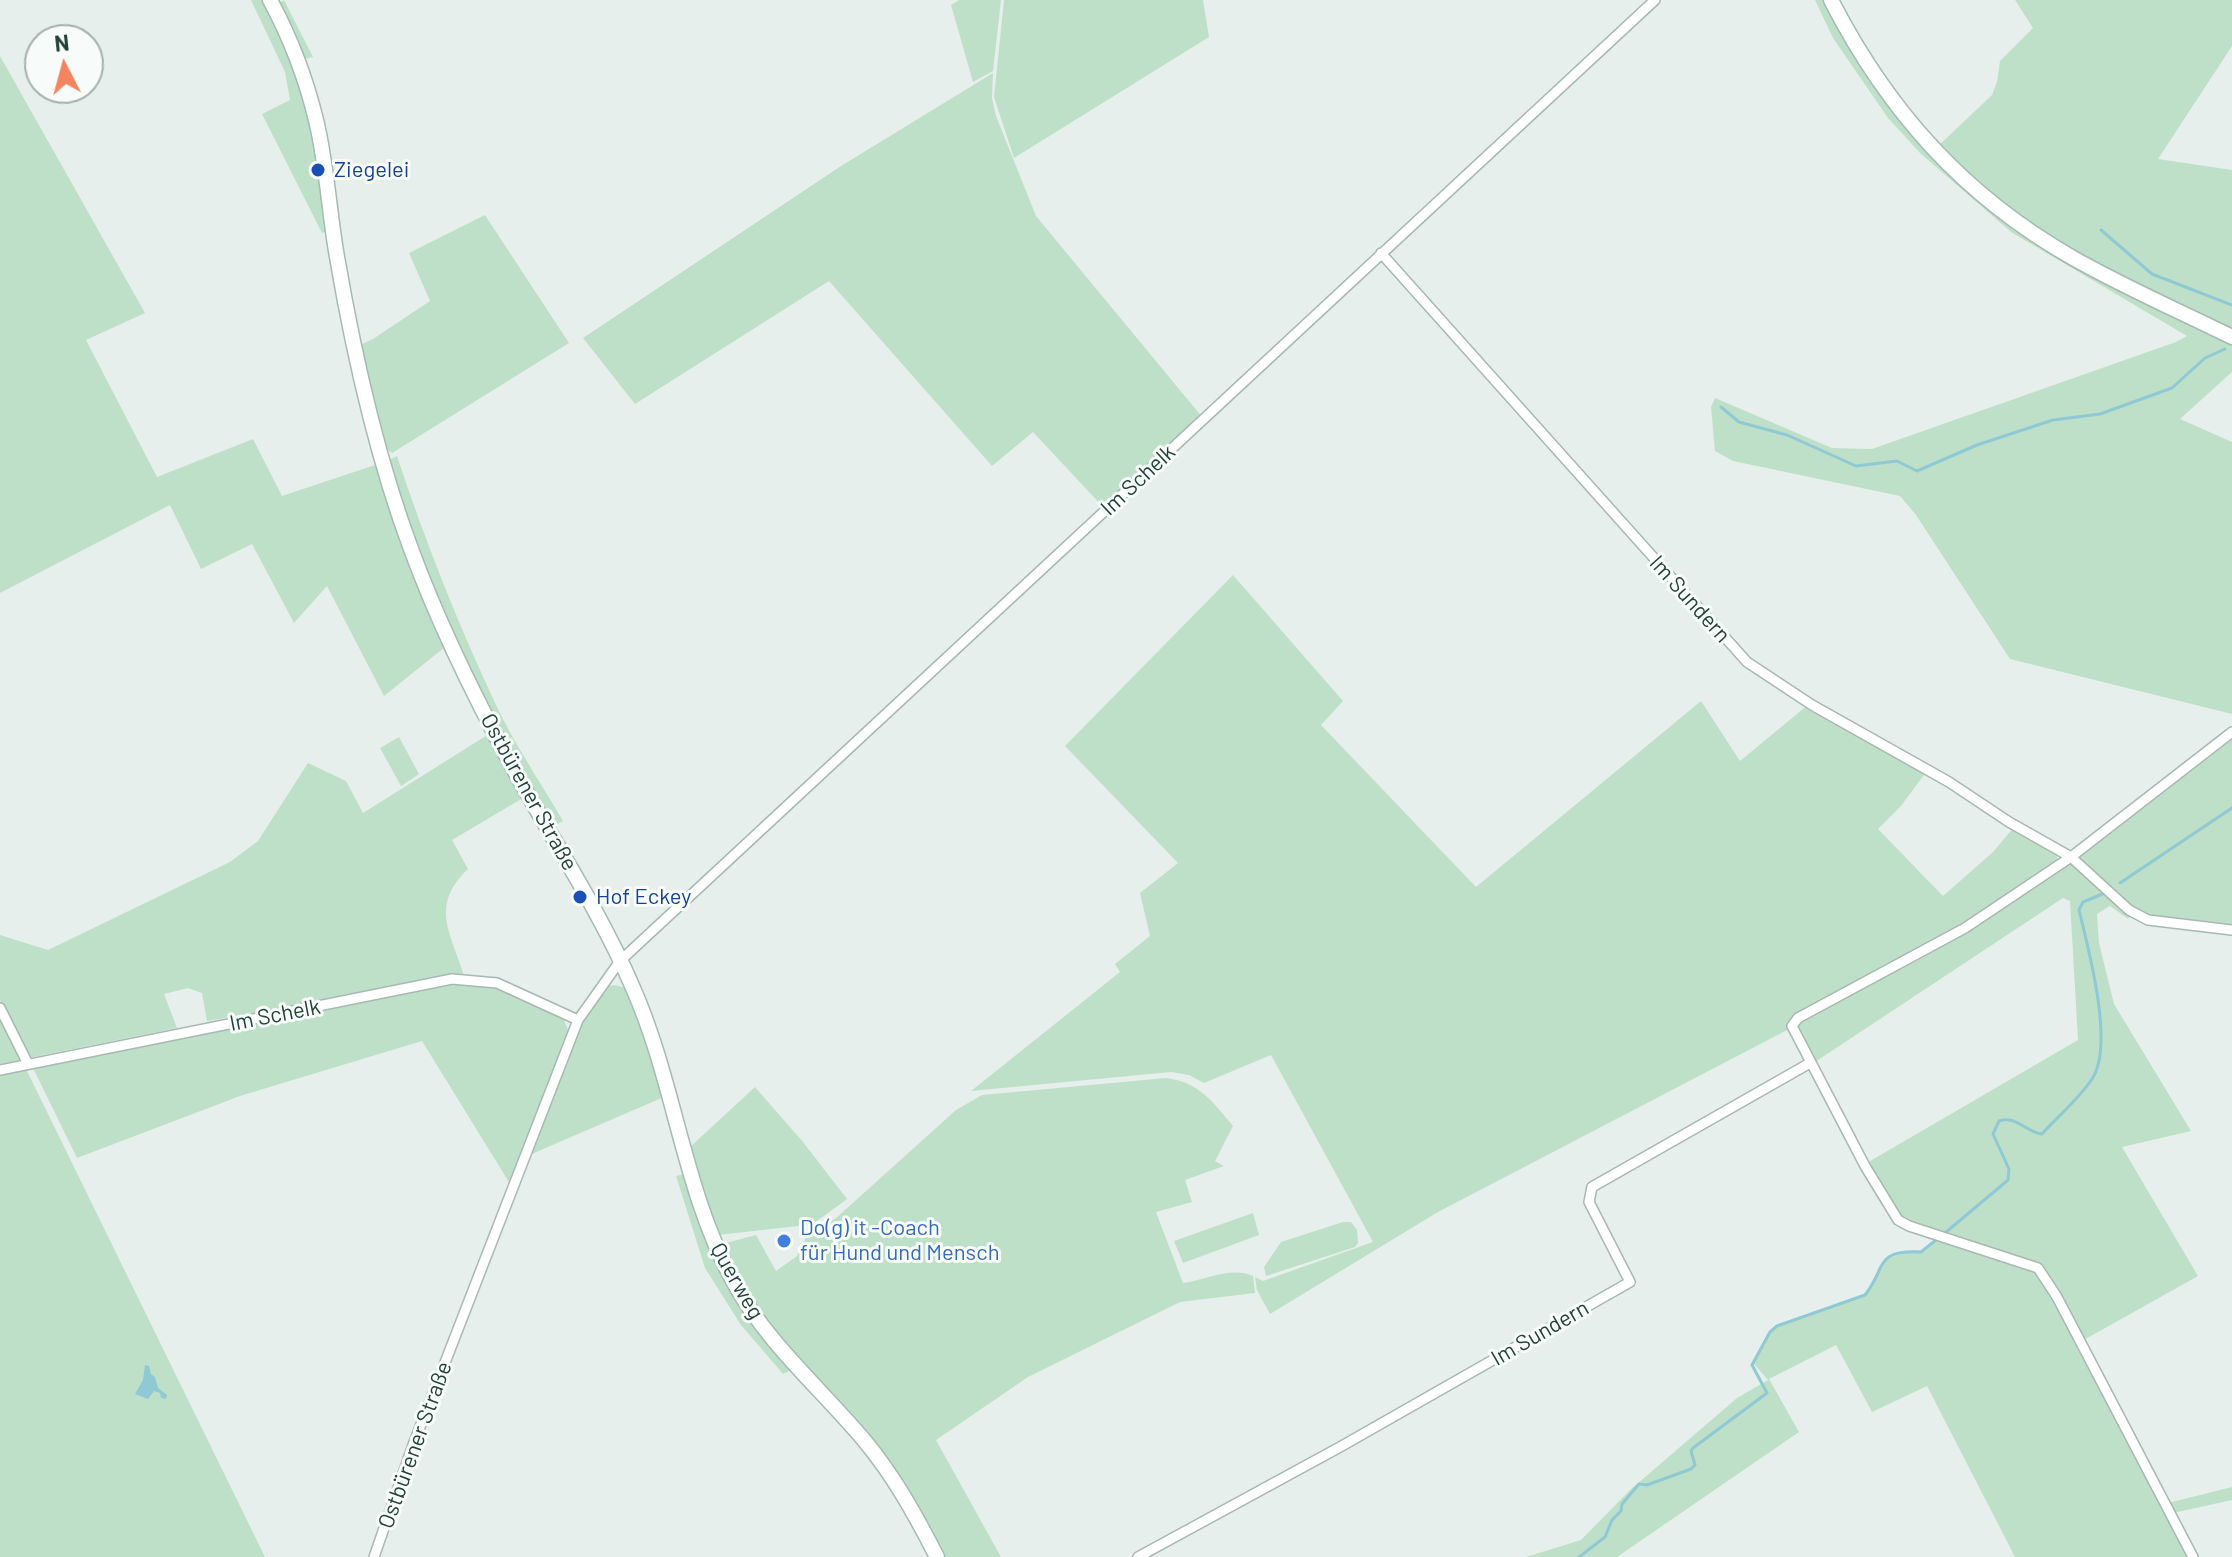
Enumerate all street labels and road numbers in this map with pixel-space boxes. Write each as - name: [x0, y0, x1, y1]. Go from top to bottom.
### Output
- street label: Im Schelk: [1095, 439, 1181, 521]
- street label: Im Sundern: [1644, 550, 1736, 648]
- street label: Ostbürener Straße: [475, 709, 583, 875]
- street label: Im Schelk: [227, 993, 323, 1037]
- street label: Querweg: [705, 1238, 769, 1324]
- street label: Im Sundern: [1487, 1295, 1593, 1371]
- street label: Ostbürener Straße: [373, 1358, 457, 1532]

